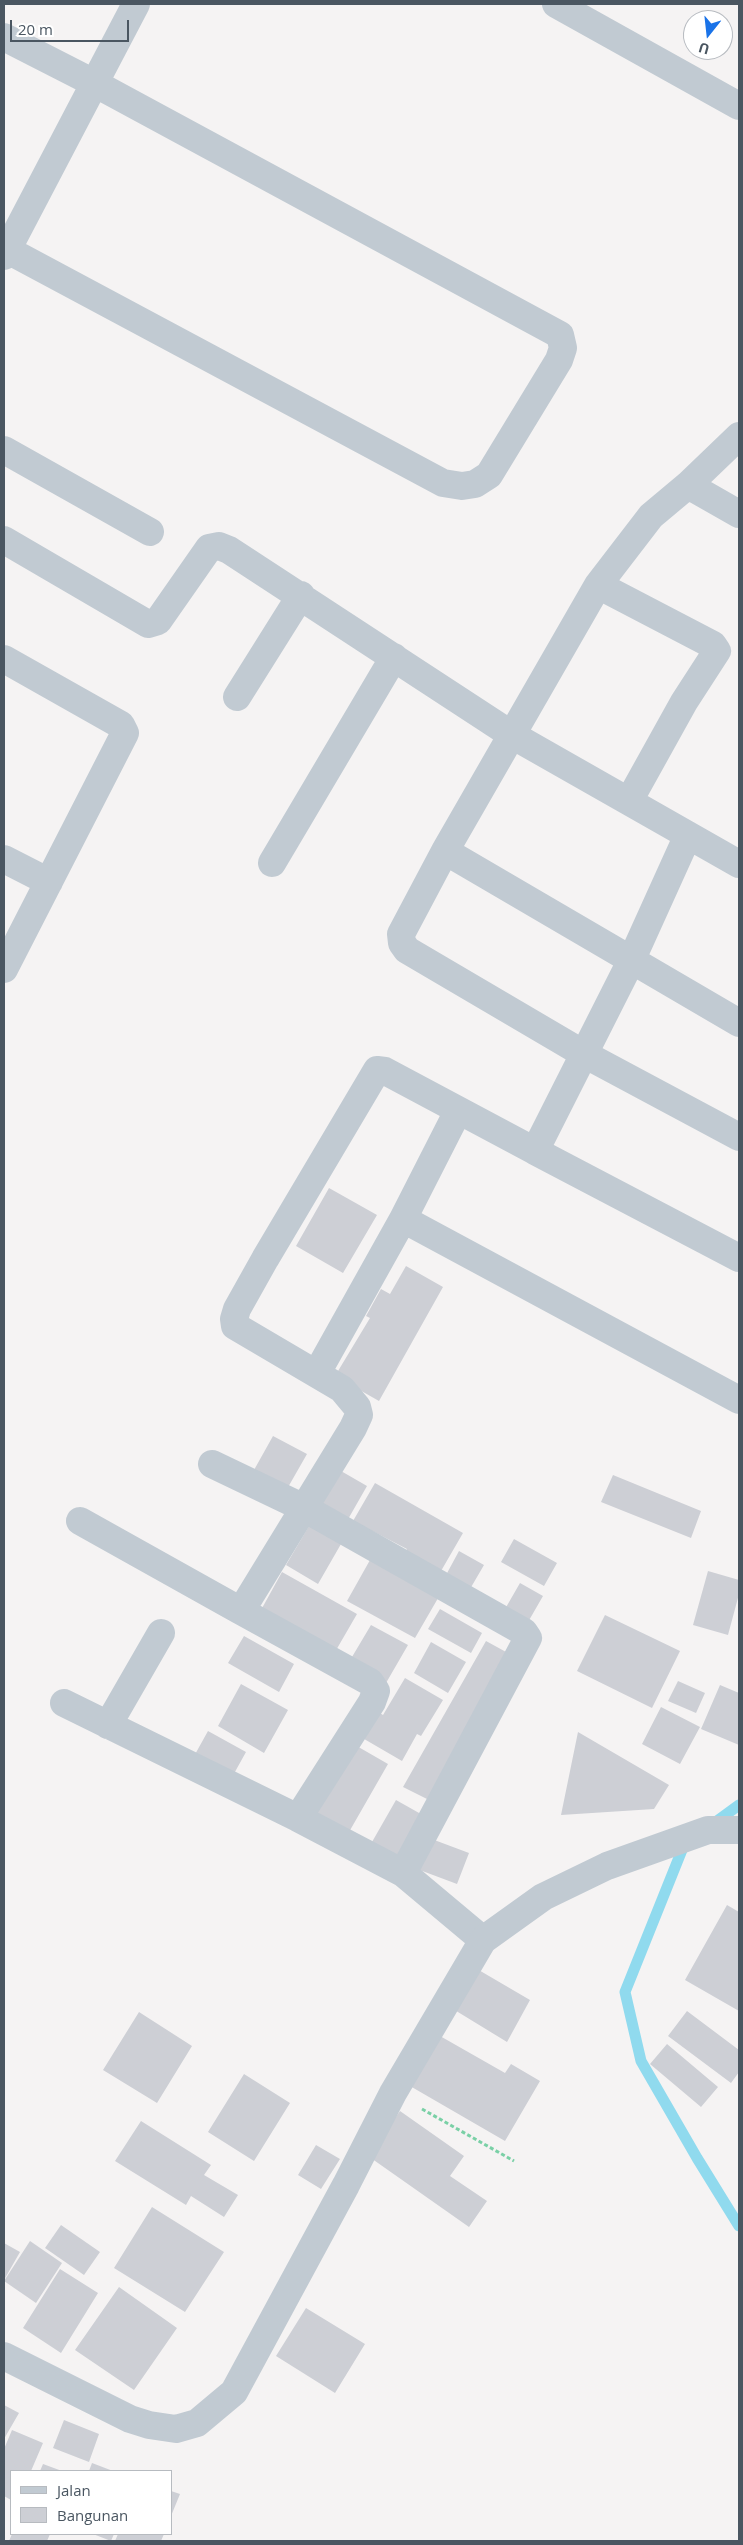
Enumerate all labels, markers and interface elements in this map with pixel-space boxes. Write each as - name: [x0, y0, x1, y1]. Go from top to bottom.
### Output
- scale bar: [12, 10, 131, 42]
- north arrow: [683, 10, 733, 60]
- text: 20 m: [18, 19, 53, 39]
- text: U: [696, 38, 712, 60]
- legend: [10, 2470, 172, 2535]
- text: Jalan: [57, 2480, 91, 2500]
- text: Bangunan: [57, 2505, 128, 2525]

